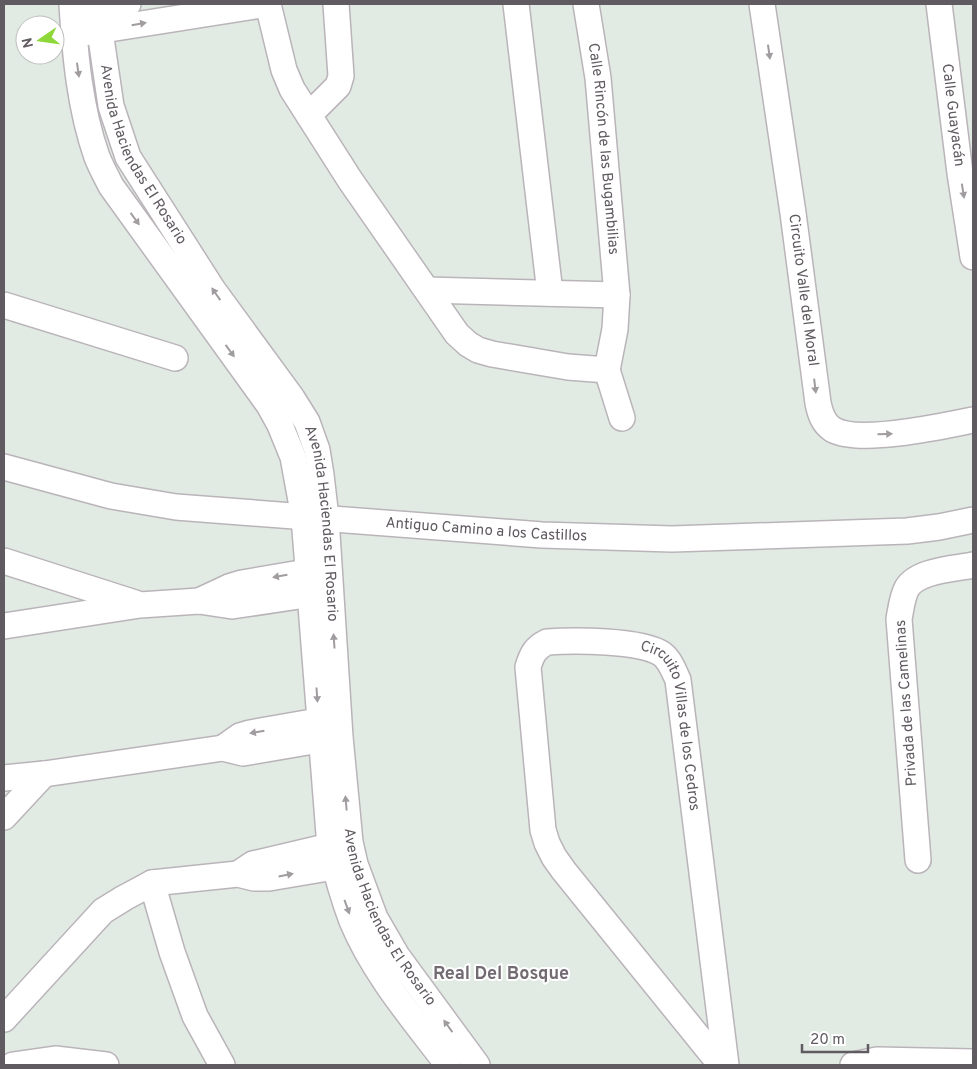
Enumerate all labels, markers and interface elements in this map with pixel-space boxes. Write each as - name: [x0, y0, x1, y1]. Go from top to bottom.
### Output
- north arrow: [15, 15, 65, 65]
- one-way arrow: [132, 20, 148, 28]
- text: N: [19, 36, 38, 49]
- street label: Calle Rincón de las Bugambilias: [583, 42, 623, 255]
- one-way arrow: [766, 44, 774, 60]
- one-way arrow: [75, 62, 83, 78]
- street label: Avenida Haciendas El Rosario: [95, 63, 191, 248]
- street label: Calle Guayacán: [937, 63, 969, 168]
- one-way arrow: [959, 183, 967, 199]
- one-way arrow: [130, 212, 140, 226]
- street label: Circuito Valle del Moral: [784, 213, 823, 367]
- one-way arrow: [211, 287, 221, 300]
- one-way arrow: [225, 344, 235, 358]
- one-way arrow: [812, 379, 820, 395]
- street label: Avenida Haciendas El Rosario: [299, 423, 342, 622]
- one-way arrow: [878, 430, 894, 438]
- street label: Antiguo Camino a los Castillos: [385, 514, 588, 546]
- one-way arrow: [272, 573, 288, 581]
- street label: Privada de las Camelinas: [892, 619, 922, 787]
- one-way arrow: [330, 633, 338, 649]
- street label: Circuito Villas de los Cedros: [638, 637, 704, 812]
- one-way arrow: [314, 687, 322, 703]
- one-way arrow: [248, 729, 264, 737]
- one-way arrow: [342, 795, 350, 811]
- street label: Avenida Haciendas El Rosario: [339, 827, 440, 1010]
- one-way arrow: [278, 871, 294, 879]
- one-way arrow: [343, 900, 351, 915]
- district label: Real Del Bosque: [433, 963, 569, 986]
- one-way arrow: [443, 1020, 454, 1033]
- scale bar: [802, 1022, 868, 1054]
- text: 20 m: [810, 1031, 845, 1050]

